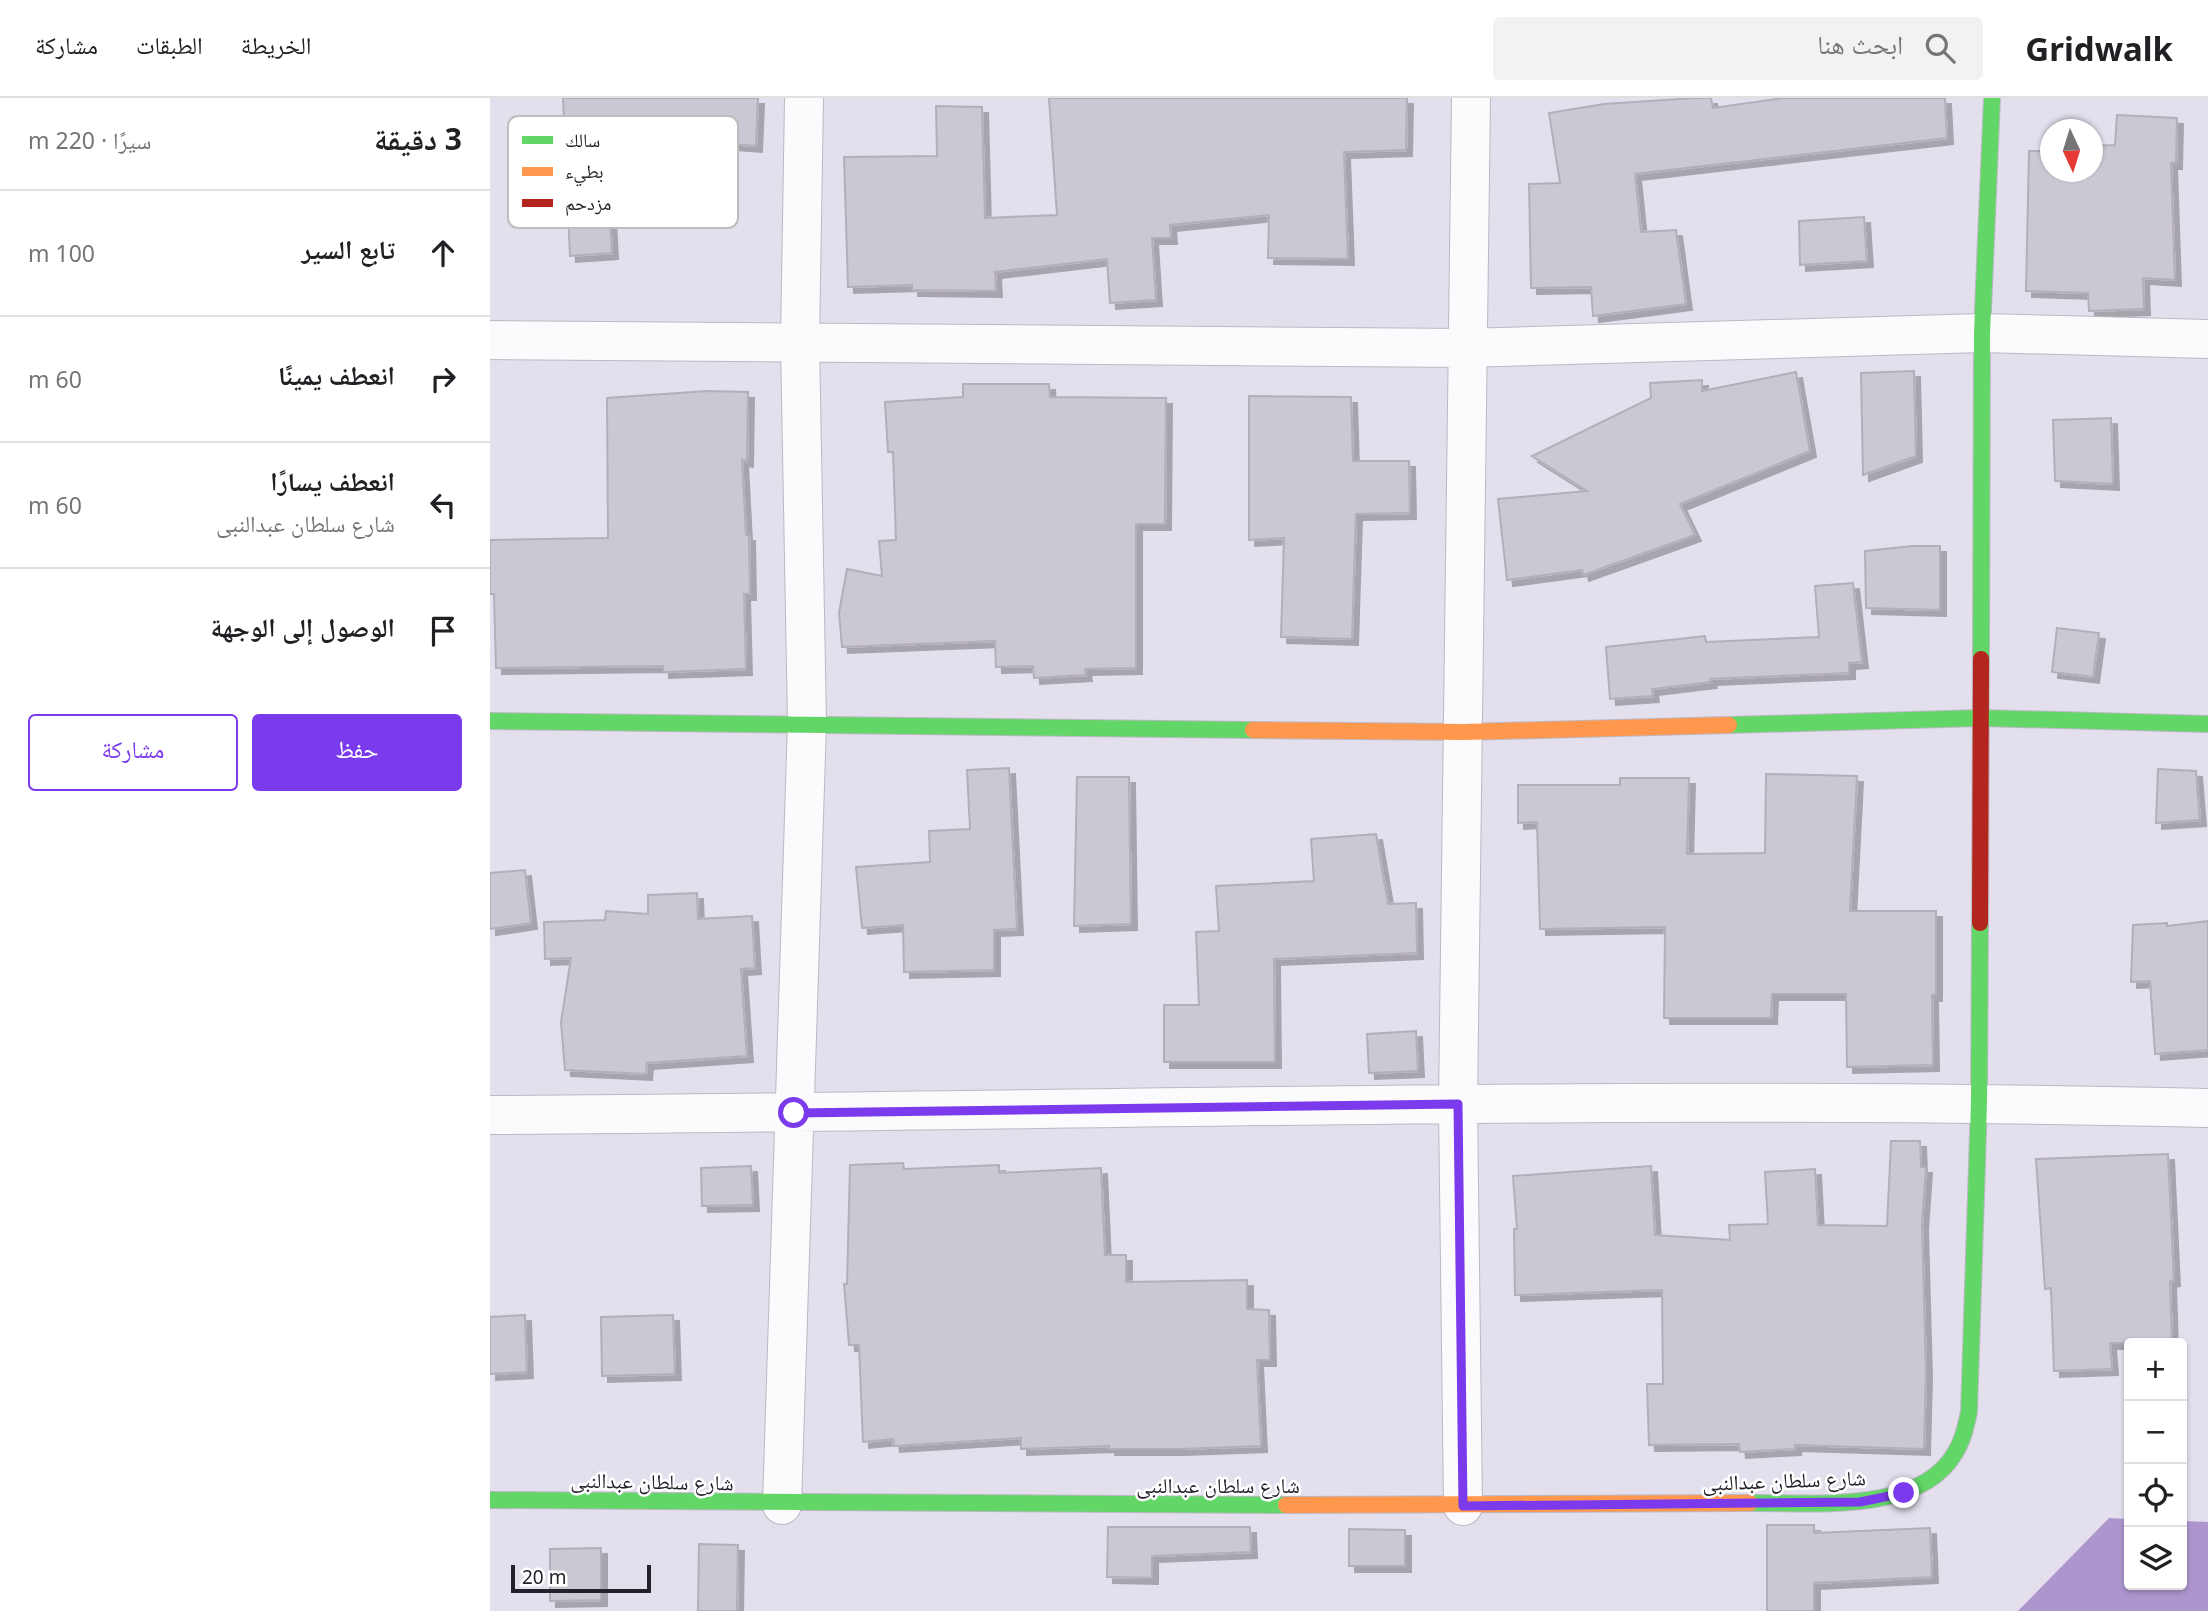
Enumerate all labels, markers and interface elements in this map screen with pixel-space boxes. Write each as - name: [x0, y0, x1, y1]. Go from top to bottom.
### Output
- search box: [1493, 17, 1983, 80]
- text: ابحث هنا: [1817, 26, 1903, 62]
- text: Gridwalk: [2025, 26, 2173, 71]
- text: مشاركة: [35, 28, 98, 61]
- text: الطبقات: [136, 28, 203, 61]
- text: الخريطة: [241, 28, 311, 61]
- icon: search: [1921, 29, 1959, 67]
- legend: [508, 116, 738, 228]
- text: 3 دقيقة: [374, 118, 462, 159]
- north arrow: [2040, 119, 2103, 182]
- text: سيرًا · 220 m: [28, 124, 151, 156]
- text: سالك: [565, 127, 600, 153]
- text: بطيء: [565, 158, 604, 187]
- text: مزدحم: [565, 190, 611, 216]
- text: تابع السير: [302, 231, 395, 267]
- icon: ahead: [424, 234, 462, 272]
- text: 100 m: [28, 237, 95, 269]
- text: انعطف يمينًا: [278, 357, 395, 393]
- icon: right: [424, 360, 462, 398]
- text: 60 m: [28, 363, 82, 395]
- text: انعطف يسارًا: [270, 463, 395, 499]
- icon: left: [424, 486, 462, 524]
- text: 60 m: [28, 489, 82, 521]
- text: شارع سلطان عبدالنبى: [216, 507, 395, 539]
- text: الوصول إلى الوجهة: [211, 609, 395, 645]
- icon: arrive: [424, 612, 462, 650]
- button: مشاركة: [28, 714, 238, 791]
- button: حفظ: [252, 714, 462, 791]
- route start: [778, 1097, 809, 1128]
- map controls: [2124, 1338, 2187, 1590]
- button: +: [2124, 1338, 2187, 1401]
- button: −: [2124, 1401, 2187, 1464]
- street label: شارع سلطان عبدالنبى: [1702, 1463, 1866, 1497]
- button: locate: [2124, 1464, 2187, 1527]
- street label: شارع سلطان عبدالنبى: [570, 1466, 734, 1496]
- street label: شارع سلطان عبدالنبى: [1136, 1471, 1300, 1499]
- route end: [1888, 1477, 1919, 1508]
- button: layers: [2124, 1527, 2187, 1590]
- scale bar: [511, 1562, 651, 1594]
- text: 20 m: [522, 1564, 566, 1590]

